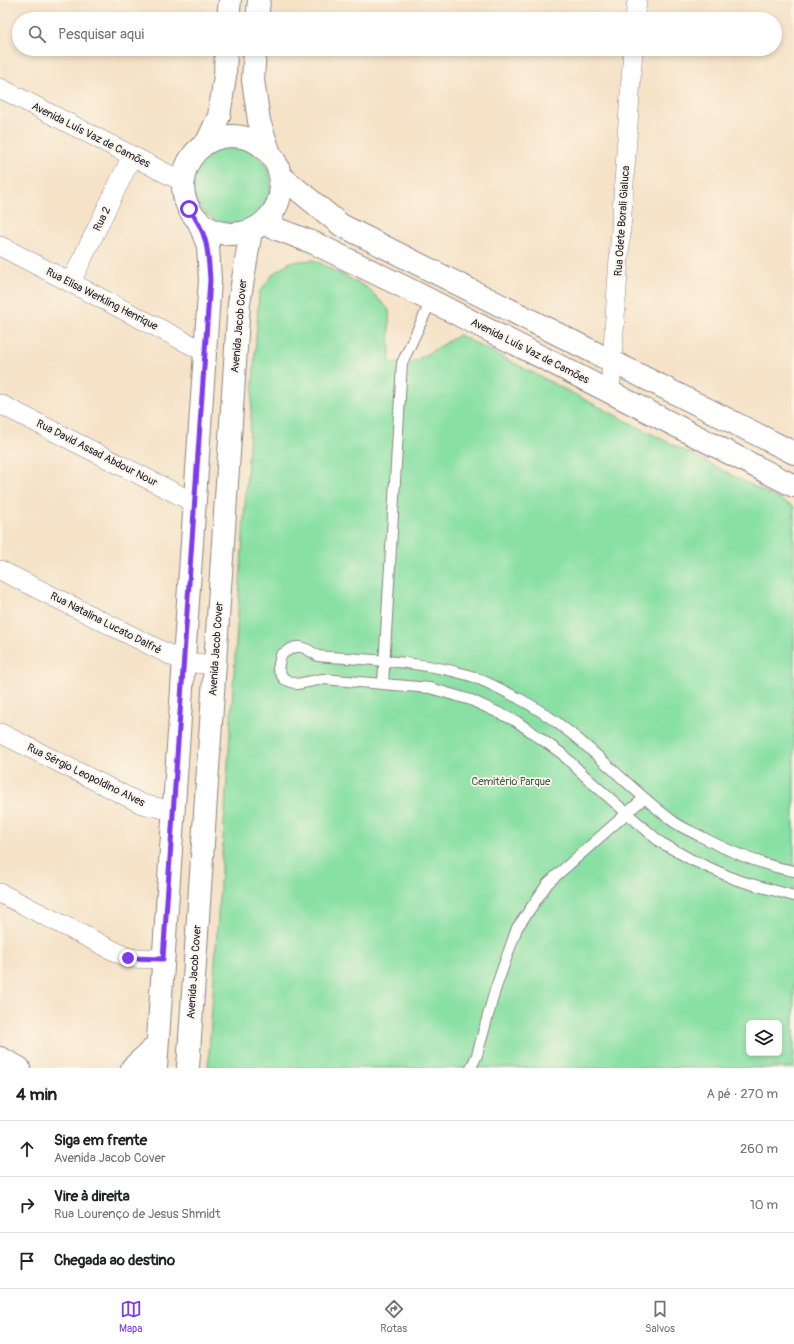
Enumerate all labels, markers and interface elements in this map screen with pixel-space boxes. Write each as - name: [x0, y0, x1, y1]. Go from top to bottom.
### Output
- search box: [12, 12, 782, 56]
- icon: search: [26, 23, 48, 45]
- text: Pesquisar aqui: [58, 25, 144, 44]
- street label: Avenida Luís Vaz de Camões: [30, 99, 152, 171]
- street label: Rua Odete Borali Gialuca: [612, 165, 632, 277]
- route start: [180, 200, 198, 218]
- street label: Rua 2: [91, 205, 113, 233]
- street label: Rua Elisa Werkling Henrique: [44, 265, 161, 333]
- street label: Avenida Jacob Cover: [228, 278, 250, 374]
- street label: Avenida Luís Vaz de Camões: [469, 315, 591, 387]
- street label: Rua David Assad Abdour Nour: [34, 417, 160, 489]
- street label: Rua Natalina Lucato Dalfré: [48, 589, 164, 657]
- street label: Avenida Jacob Cover: [206, 601, 226, 697]
- street label: Rua Sérgio Leopoldino Alves: [25, 741, 147, 809]
- park label: Cemitério Parque: [471, 775, 551, 788]
- street label: Avenida Jacob Cover: [184, 924, 204, 1020]
- route end: [119, 949, 137, 967]
- map controls: [746, 1020, 782, 1056]
- button: layers: [746, 1020, 782, 1056]
- text: 4 min: [16, 1084, 57, 1105]
- text: A pé · 270 m: [706, 1086, 778, 1102]
- text: Siga em frente: [54, 1131, 147, 1150]
- icon: ahead: [16, 1138, 38, 1160]
- text: 260 m: [740, 1141, 778, 1157]
- text: Avenida Jacob Cover: [54, 1150, 166, 1166]
- text: Vire à direita: [54, 1187, 130, 1206]
- icon: right: [16, 1194, 38, 1216]
- text: 10 m: [750, 1197, 778, 1213]
- text: Rua Lourenço de Jesus Shmidt: [54, 1206, 220, 1222]
- icon: arrive: [16, 1250, 38, 1272]
- text: Chegada ao destino: [54, 1251, 175, 1270]
- tab: Mapa: [119, 1298, 142, 1335]
- tab: Rotas: [380, 1298, 407, 1335]
- tab: Salvos: [645, 1298, 675, 1335]

